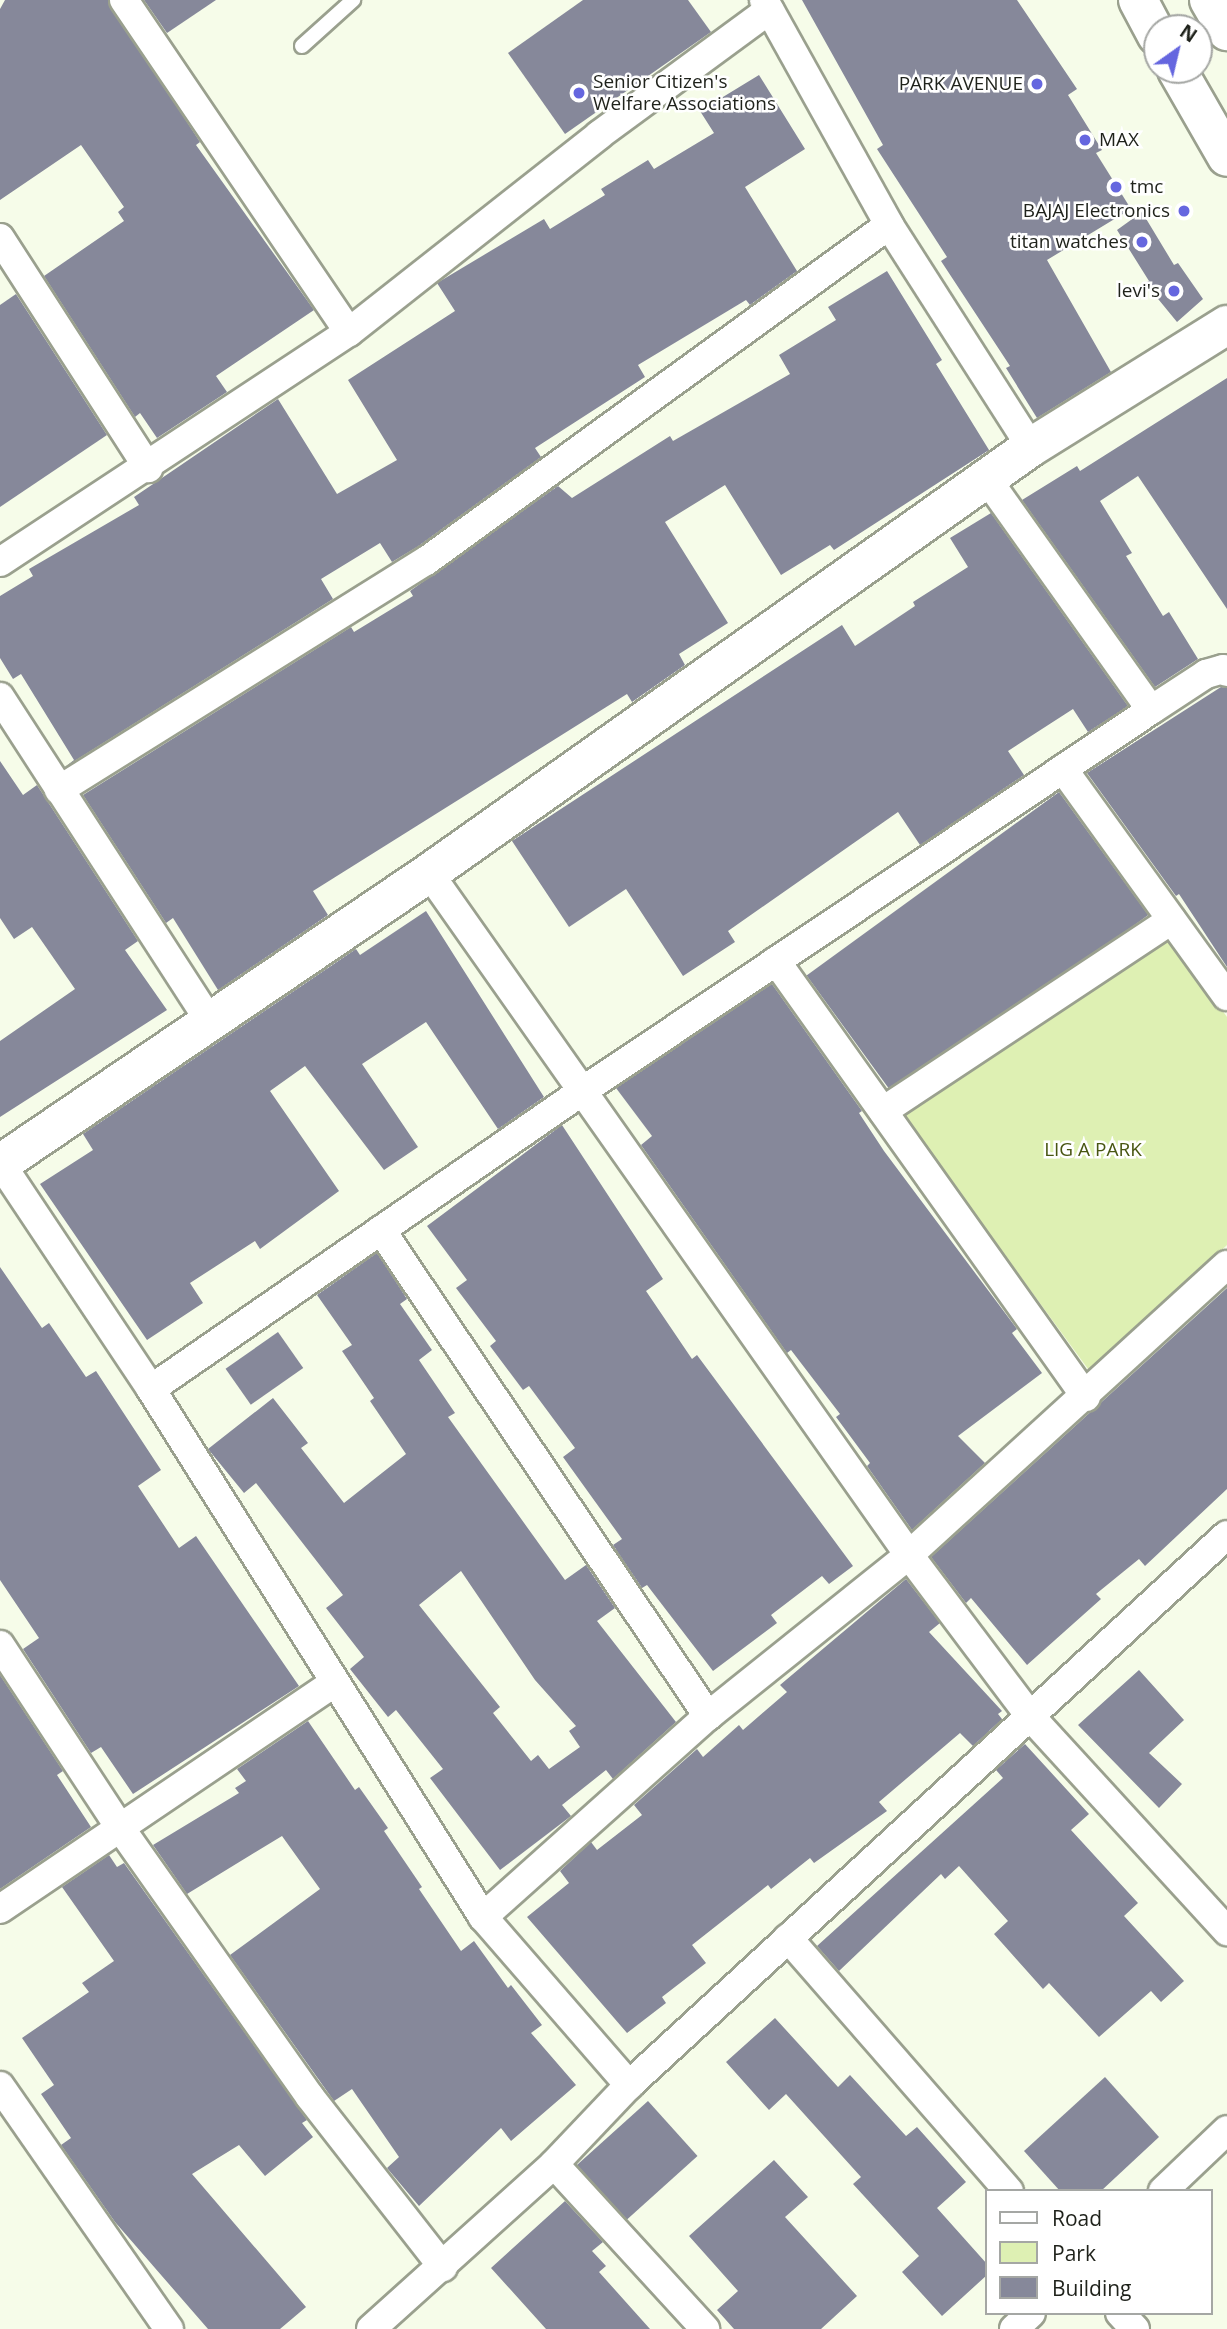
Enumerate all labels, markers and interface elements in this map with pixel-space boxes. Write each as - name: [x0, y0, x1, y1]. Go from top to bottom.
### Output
- north arrow: [1143, 14, 1213, 84]
- text: N: [1175, 18, 1202, 48]
- place label: Senior Citizen's Welfare Associations: [593, 71, 776, 115]
- place label: PARK AVENUE: [899, 73, 1023, 95]
- marker: PARK AVENUE: [1029, 76, 1045, 92]
- marker: Senior Citizen's Welfare Associations: [571, 85, 587, 101]
- place label: MAX: [1099, 129, 1139, 151]
- marker: MAX: [1077, 132, 1093, 148]
- place label: tmc: [1130, 176, 1163, 198]
- marker: tmc: [1108, 179, 1124, 195]
- place label: BAJAJ Electronics: [1023, 200, 1170, 222]
- marker: BAJAJ Electronics: [1176, 203, 1192, 219]
- place label: titan watches: [1010, 231, 1128, 253]
- marker: titan watches: [1134, 234, 1150, 250]
- place label: levi's: [1117, 280, 1160, 302]
- marker: levi's: [1166, 283, 1182, 299]
- park label: LIG A PARK: [1044, 1139, 1142, 1161]
- legend: [986, 2189, 1213, 2315]
- text: Road: [1052, 2204, 1102, 2232]
- text: Park: [1052, 2239, 1096, 2267]
- text: Building: [1052, 2274, 1131, 2302]

